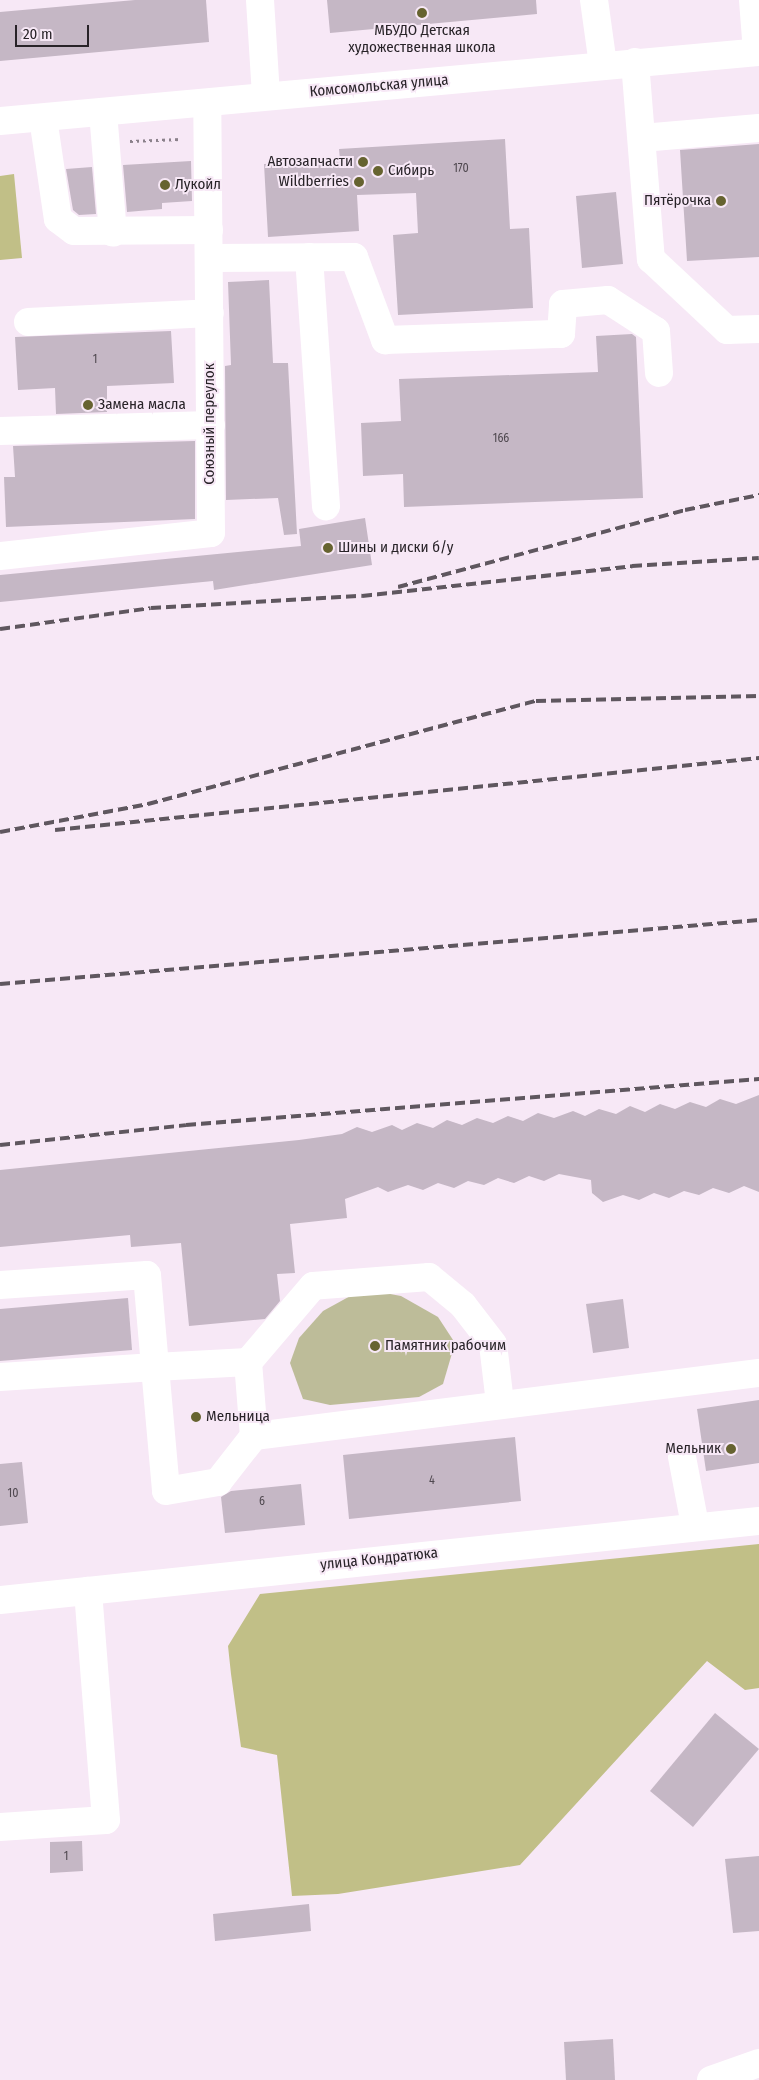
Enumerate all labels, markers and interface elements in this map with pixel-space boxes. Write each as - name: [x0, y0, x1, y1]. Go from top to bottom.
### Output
- marker: МБУДО Детская художественная школа: [416, 7, 428, 19]
- scale bar: [18, 15, 91, 47]
- place label: МБУДО Детская художественная школа: [348, 21, 496, 56]
- text: 20 m: [23, 25, 53, 43]
- street label: Комсомольская улица: [309, 71, 449, 101]
- place label: Автозапчасти: [268, 153, 353, 171]
- marker: Автозапчасти: [357, 156, 369, 168]
- place label: Сибирь: [388, 162, 434, 180]
- house number: 170: [453, 162, 469, 176]
- marker: Сибирь: [372, 165, 384, 177]
- place label: Wildberries: [279, 173, 349, 191]
- place label: Лукойл: [175, 176, 221, 194]
- marker: Wildberries: [353, 176, 365, 188]
- marker: Лукойл: [159, 179, 171, 191]
- place label: Пятёрочка: [644, 192, 711, 210]
- marker: Пятёрочка: [715, 195, 727, 207]
- house number: 1: [93, 353, 97, 367]
- street label: Союзный переулок: [201, 363, 219, 485]
- place label: Замена масла: [98, 396, 186, 414]
- marker: Замена масла: [82, 399, 94, 411]
- house number: 166: [493, 432, 509, 446]
- place label: Шины и диски б/у: [338, 539, 453, 557]
- marker: Шины и диски б/у: [322, 542, 334, 554]
- place label: Памятник рабочим: [385, 1337, 506, 1355]
- marker: Памятник рабочим: [369, 1340, 381, 1352]
- place label: Мельница: [206, 1408, 270, 1426]
- marker: Мельница: [190, 1411, 202, 1423]
- place label: Мельник: [665, 1440, 721, 1458]
- marker: Мельник: [725, 1443, 737, 1455]
- house number: 4: [429, 1474, 435, 1488]
- house number: 10: [8, 1487, 18, 1501]
- house number: 6: [259, 1495, 265, 1509]
- street label: улица Кондратюка: [319, 1544, 439, 1574]
- house number: 1: [64, 1850, 68, 1864]

